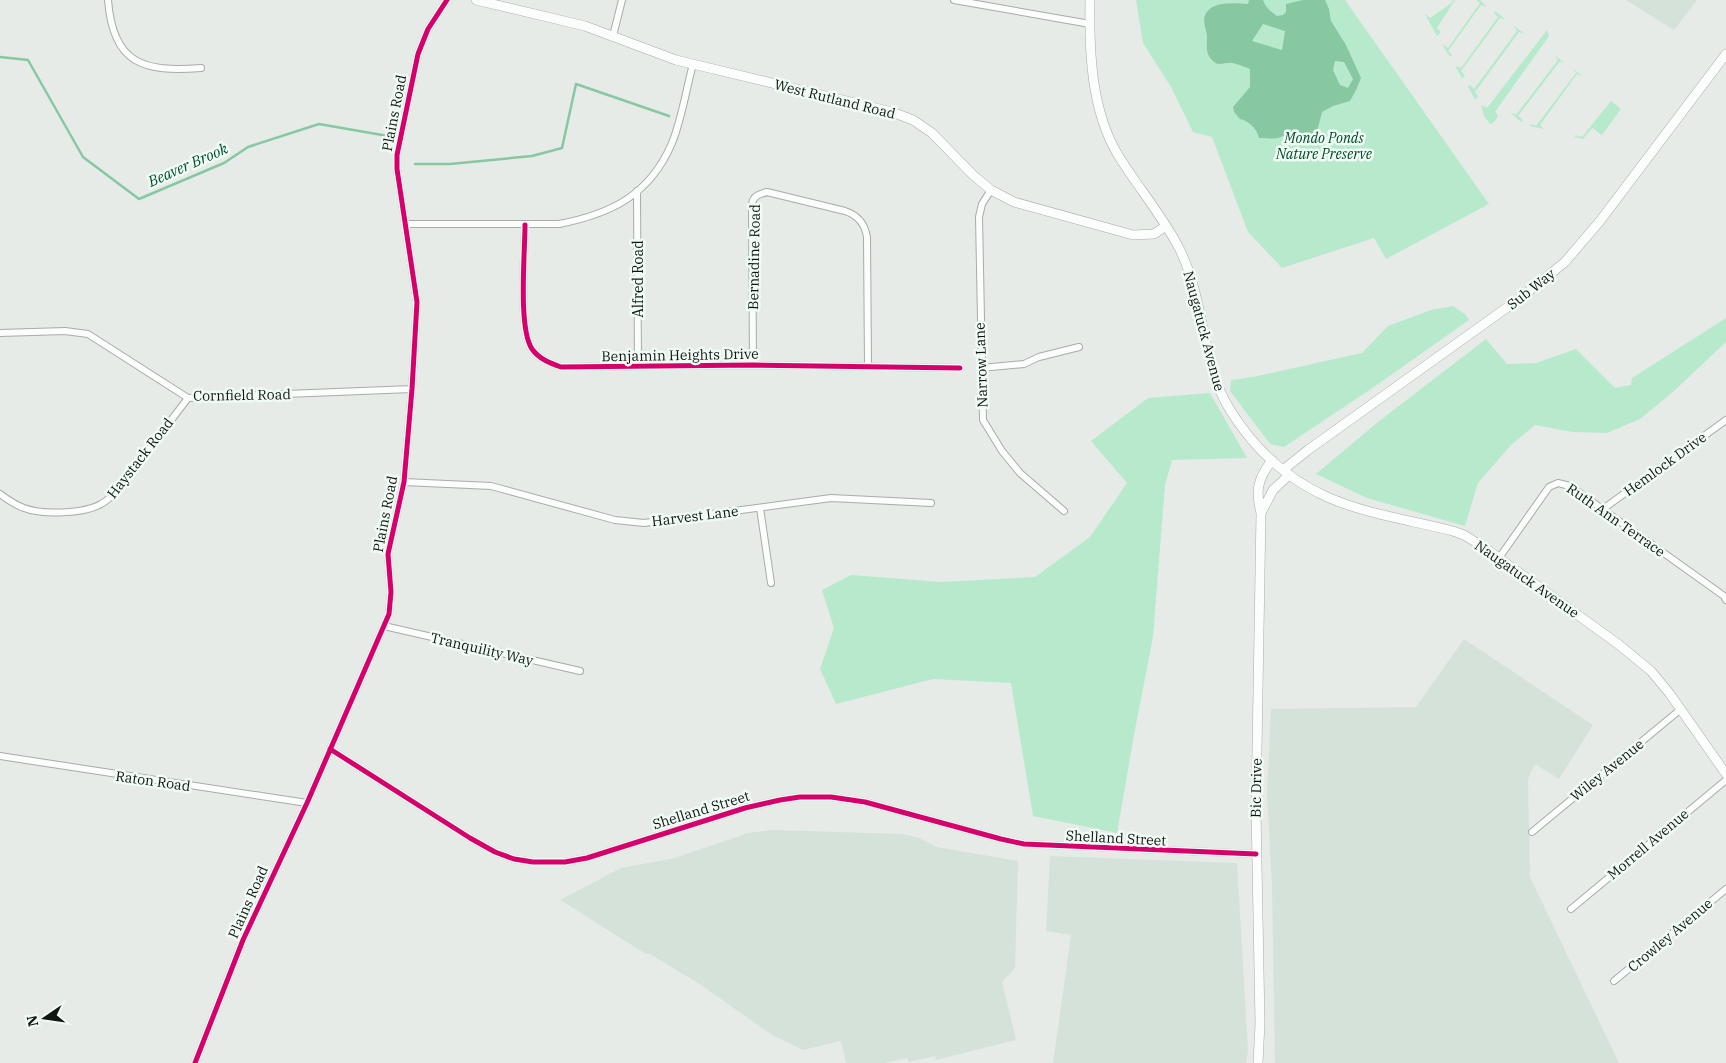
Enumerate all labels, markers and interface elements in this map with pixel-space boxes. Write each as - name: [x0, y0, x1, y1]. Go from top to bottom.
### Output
- street label: Plains Road: [378, 73, 410, 153]
- street label: West Rutland Road: [773, 75, 898, 123]
- park label: Mondo Ponds Nature Preserve: [1275, 129, 1373, 163]
- water label: Beaver Brook: [144, 138, 231, 191]
- street label: Bernadine Road: [744, 204, 764, 310]
- street label: Alfred Road: [629, 240, 647, 318]
- street label: Sub Way: [1503, 264, 1559, 313]
- street label: Naugatuck Avenue: [1179, 269, 1229, 393]
- street label: Narrow Lane: [971, 322, 991, 408]
- street label: Benjamin Heights Drive: [601, 345, 759, 365]
- street label: Cornfield Road: [193, 385, 291, 405]
- street label: Haystack Road: [103, 414, 177, 502]
- street label: Hemlock Drive: [1620, 428, 1710, 500]
- street label: Plains Road: [369, 474, 401, 554]
- street label: Ruth Ann Terrace: [1563, 479, 1669, 561]
- street label: Harvest Lane: [650, 502, 740, 530]
- street label: Naugatuck Avenue: [1471, 536, 1583, 622]
- street label: Tranquility Way: [429, 628, 536, 670]
- street label: Wiley Avenue: [1567, 735, 1647, 805]
- street label: Bic Drive: [1246, 758, 1266, 818]
- street label: Raton Road: [114, 767, 192, 795]
- street label: Shelland Street: [650, 787, 752, 833]
- street label: Morrell Avenue: [1604, 805, 1692, 883]
- street label: Shelland Street: [1065, 826, 1167, 850]
- street label: Plains Road: [224, 863, 272, 941]
- street label: Crowley Avenue: [1624, 894, 1716, 976]
- north arrow: [20, 993, 70, 1043]
- text: N: [22, 1014, 42, 1028]

